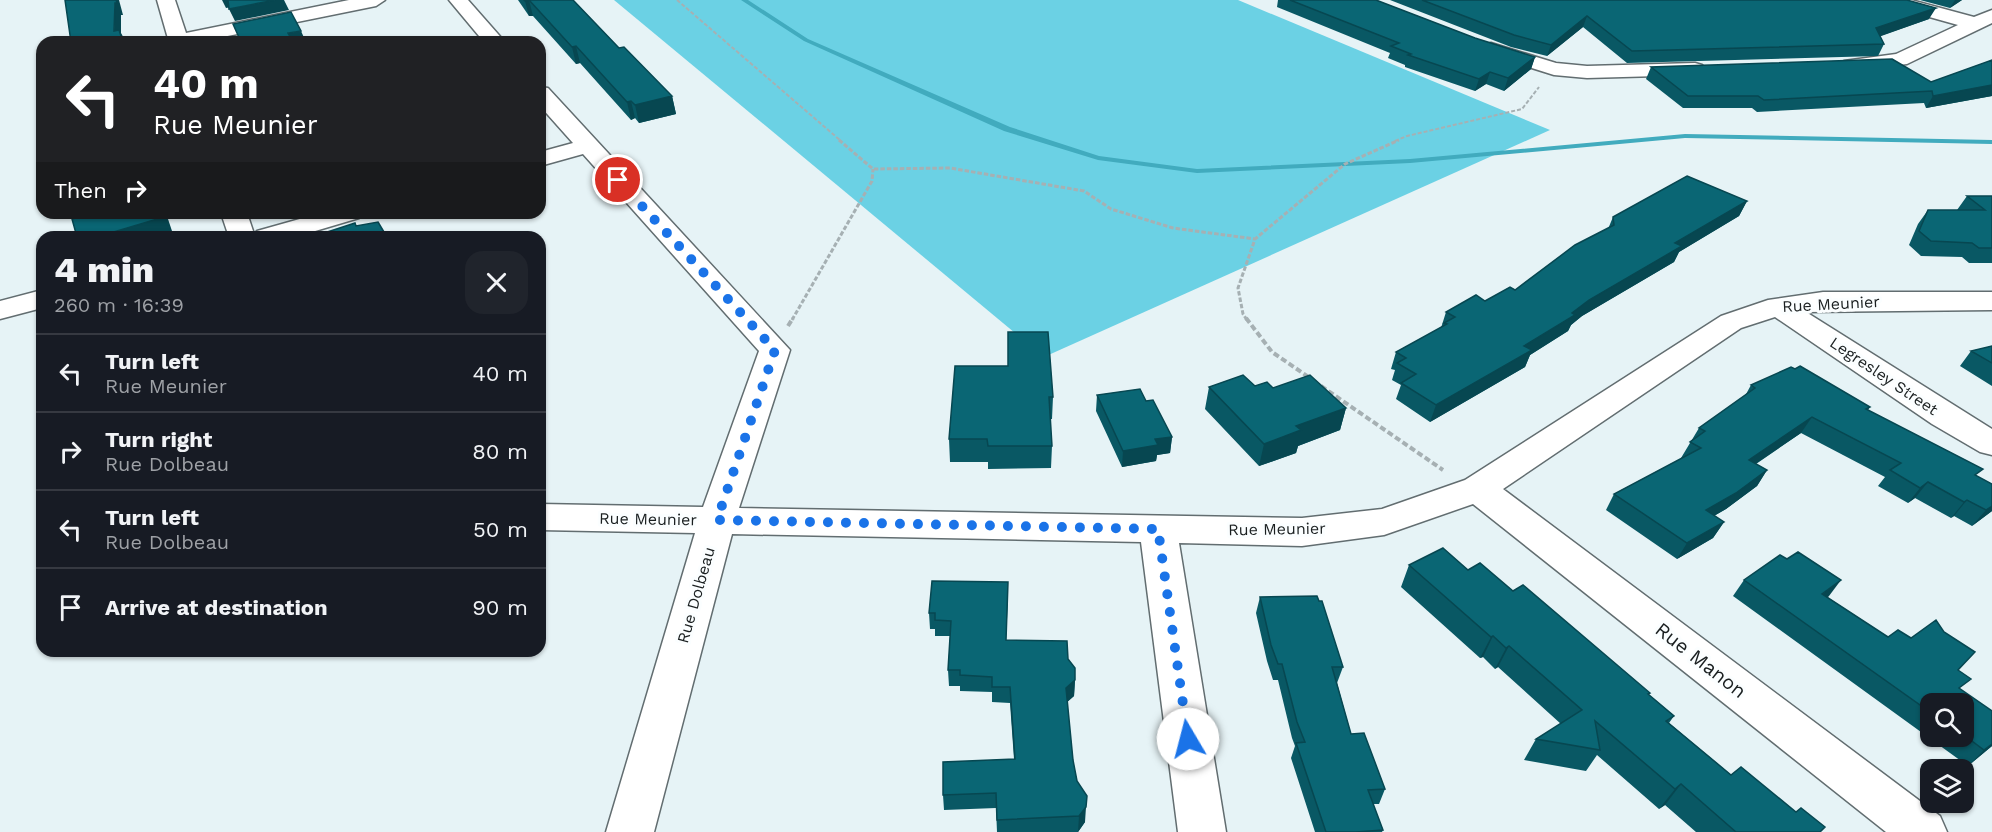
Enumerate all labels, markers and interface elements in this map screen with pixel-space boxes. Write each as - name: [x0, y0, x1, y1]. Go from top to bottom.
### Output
- text: 40 m: [153, 59, 259, 108]
- icon: left: [54, 60, 132, 138]
- text: Rue Meunier: [153, 109, 318, 141]
- pin: [592, 154, 643, 205]
- icon: arrive: [601, 163, 634, 196]
- icon: right: [119, 174, 152, 207]
- text: Then: [54, 178, 107, 203]
- text: 4 min: [54, 249, 154, 291]
- button: close: [465, 251, 528, 314]
- street label: Rue Meunier: [1782, 292, 1881, 316]
- text: 260 m · 16:39: [54, 293, 184, 317]
- street label: Legresley Street: [1826, 333, 1942, 419]
- text: Turn left: [105, 349, 199, 374]
- icon: left: [54, 357, 87, 390]
- text: 40 m: [472, 361, 528, 386]
- text: Rue Meunier: [105, 374, 227, 398]
- text: Turn right: [105, 427, 212, 452]
- icon: right: [54, 435, 87, 468]
- text: 80 m: [472, 439, 528, 464]
- text: Rue Dolbeau: [105, 452, 229, 476]
- text: Turn left: [105, 505, 199, 530]
- street label: Rue Meunier: [599, 509, 697, 529]
- icon: left: [54, 513, 87, 546]
- text: 50 m: [473, 517, 528, 542]
- street label: Rue Meunier: [1228, 519, 1326, 539]
- text: Rue Dolbeau: [105, 530, 229, 554]
- street label: Rue Dolbeau: [673, 545, 719, 645]
- icon: arrive: [54, 591, 87, 624]
- text: Arrive at destination: [105, 595, 328, 620]
- text: 90 m: [472, 595, 528, 620]
- street label: Rue Manon: [1651, 617, 1751, 703]
- map controls: [1920, 693, 1974, 813]
- button: search: [1920, 693, 1974, 747]
- position arrow: [1156, 707, 1220, 771]
- button: layers: [1920, 759, 1974, 813]

